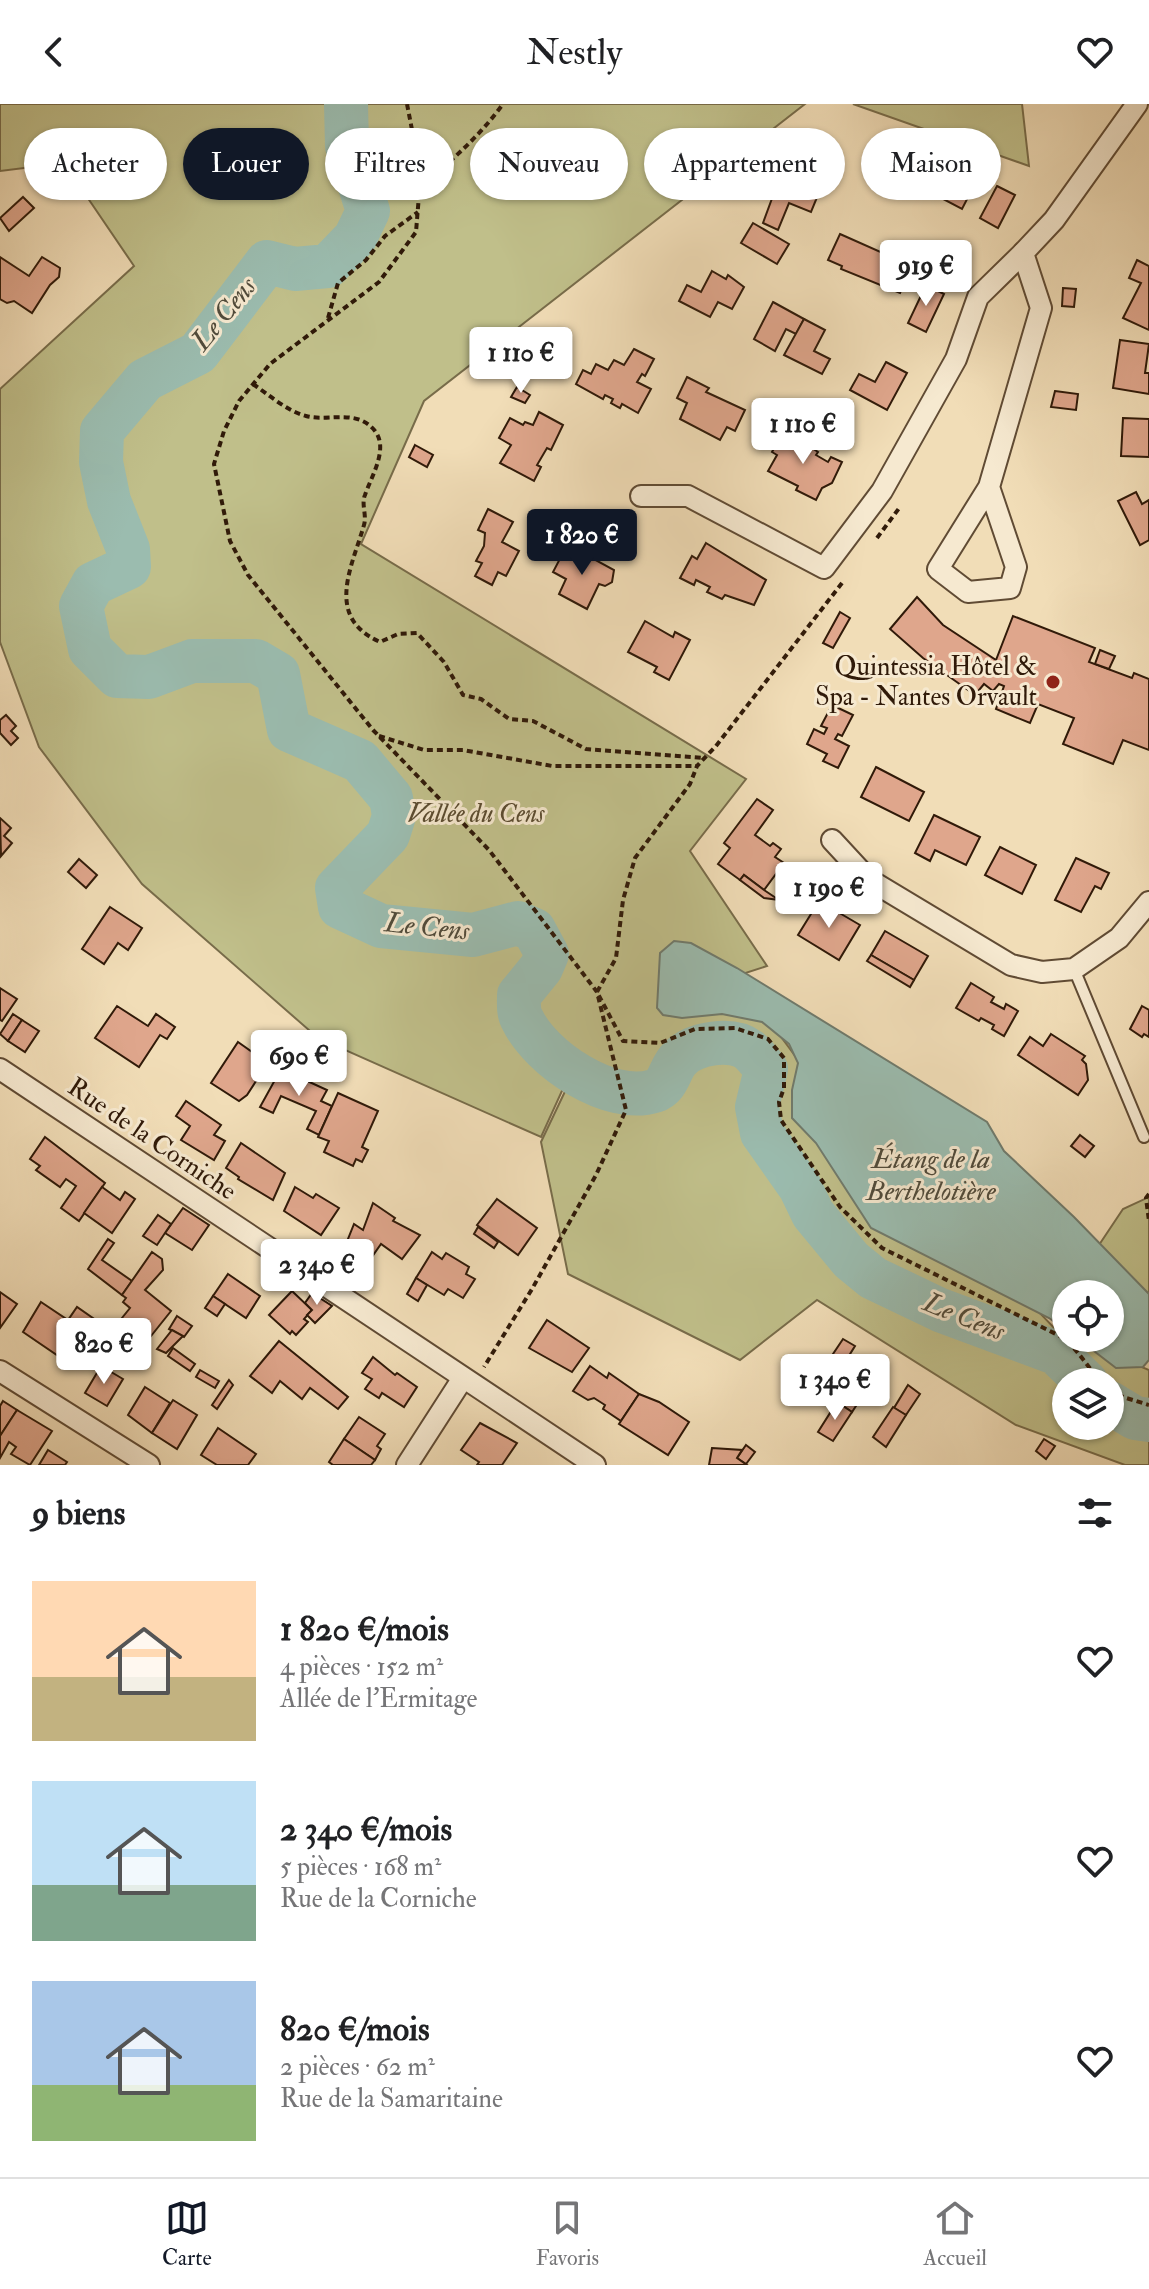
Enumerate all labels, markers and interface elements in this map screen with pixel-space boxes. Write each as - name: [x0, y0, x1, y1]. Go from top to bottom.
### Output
- icon: back: [32, 30, 76, 74]
- text: Nestly: [527, 30, 622, 75]
- icon: heart: [1073, 30, 1117, 74]
- chip: Acheter: [24, 128, 167, 200]
- chip: Louer: [183, 128, 309, 200]
- chip: Filtres: [325, 128, 454, 200]
- chip: Nouveau: [470, 128, 628, 200]
- chip: Appartement: [644, 128, 845, 200]
- chip: Maison: [861, 128, 1001, 200]
- pin: 919 €: [870, 240, 982, 308]
- text: 919 €: [898, 250, 954, 282]
- water label: Le Cens: [183, 269, 265, 359]
- pin: 1 110 €: [447, 327, 595, 395]
- text: 1 110 €: [487, 337, 555, 369]
- pin: 1 110 €: [729, 398, 877, 466]
- text: 1 110 €: [769, 408, 837, 440]
- pin: 1 820 €: [508, 509, 656, 577]
- text: 1 820 €: [545, 519, 619, 551]
- place label: Quintessia Hôtel & Spa - Nantes Orvault: [815, 651, 1037, 714]
- marker: Quintessia Hôtel & Spa - Nantes Orvault: [1044, 673, 1062, 691]
- park label: Vallée du Cens: [408, 798, 545, 830]
- pin: 1 190 €: [755, 862, 903, 930]
- text: 1 190 €: [793, 872, 865, 904]
- water label: Le Cens: [382, 905, 472, 949]
- pin: 690 €: [243, 1030, 355, 1098]
- text: 690 €: [269, 1040, 329, 1072]
- street label: Rue de la Corniche: [62, 1071, 243, 1207]
- water label: Étang de la Berthelotière: [864, 1142, 996, 1209]
- pin: 2 340 €: [243, 1239, 391, 1307]
- text: 2 340 €: [279, 1249, 355, 1281]
- map controls: [1052, 1280, 1124, 1440]
- button: locate: [1052, 1280, 1124, 1352]
- water label: Le Cens: [917, 1285, 1011, 1350]
- pin: 820 €: [48, 1318, 160, 1386]
- text: 820 €: [74, 1328, 134, 1360]
- pin: 1 340 €: [761, 1354, 909, 1422]
- text: 1 340 €: [799, 1364, 871, 1396]
- button: layers: [1052, 1368, 1124, 1440]
- icon: filters: [1073, 1491, 1117, 1535]
- text: 9 biens: [32, 1492, 125, 1535]
- text: 1 820 €/mois: [280, 1608, 449, 1651]
- icon: home: [96, 1613, 192, 1709]
- icon: heart: [1073, 1639, 1117, 1683]
- text: 4 pièces · 152 m²: [280, 1651, 443, 1683]
- text: Allée de l'Ermitage: [280, 1683, 477, 1715]
- text: 2 340 €/mois: [280, 1808, 452, 1851]
- icon: home: [96, 1813, 192, 1909]
- icon: heart: [1073, 1839, 1117, 1883]
- text: 5 pièces · 168 m²: [280, 1851, 441, 1883]
- text: Rue de la Corniche: [280, 1883, 477, 1915]
- text: 820 €/mois: [280, 2008, 430, 2051]
- icon: home: [96, 2013, 192, 2109]
- icon: heart: [1073, 2039, 1117, 2083]
- text: 2 pièces · 62 m²: [280, 2051, 435, 2083]
- text: Rue de la Samaritaine: [280, 2083, 503, 2115]
- tab: Carte: [162, 2196, 212, 2272]
- tab: Favoris: [536, 2196, 599, 2272]
- tab: Accueil: [923, 2196, 987, 2272]

